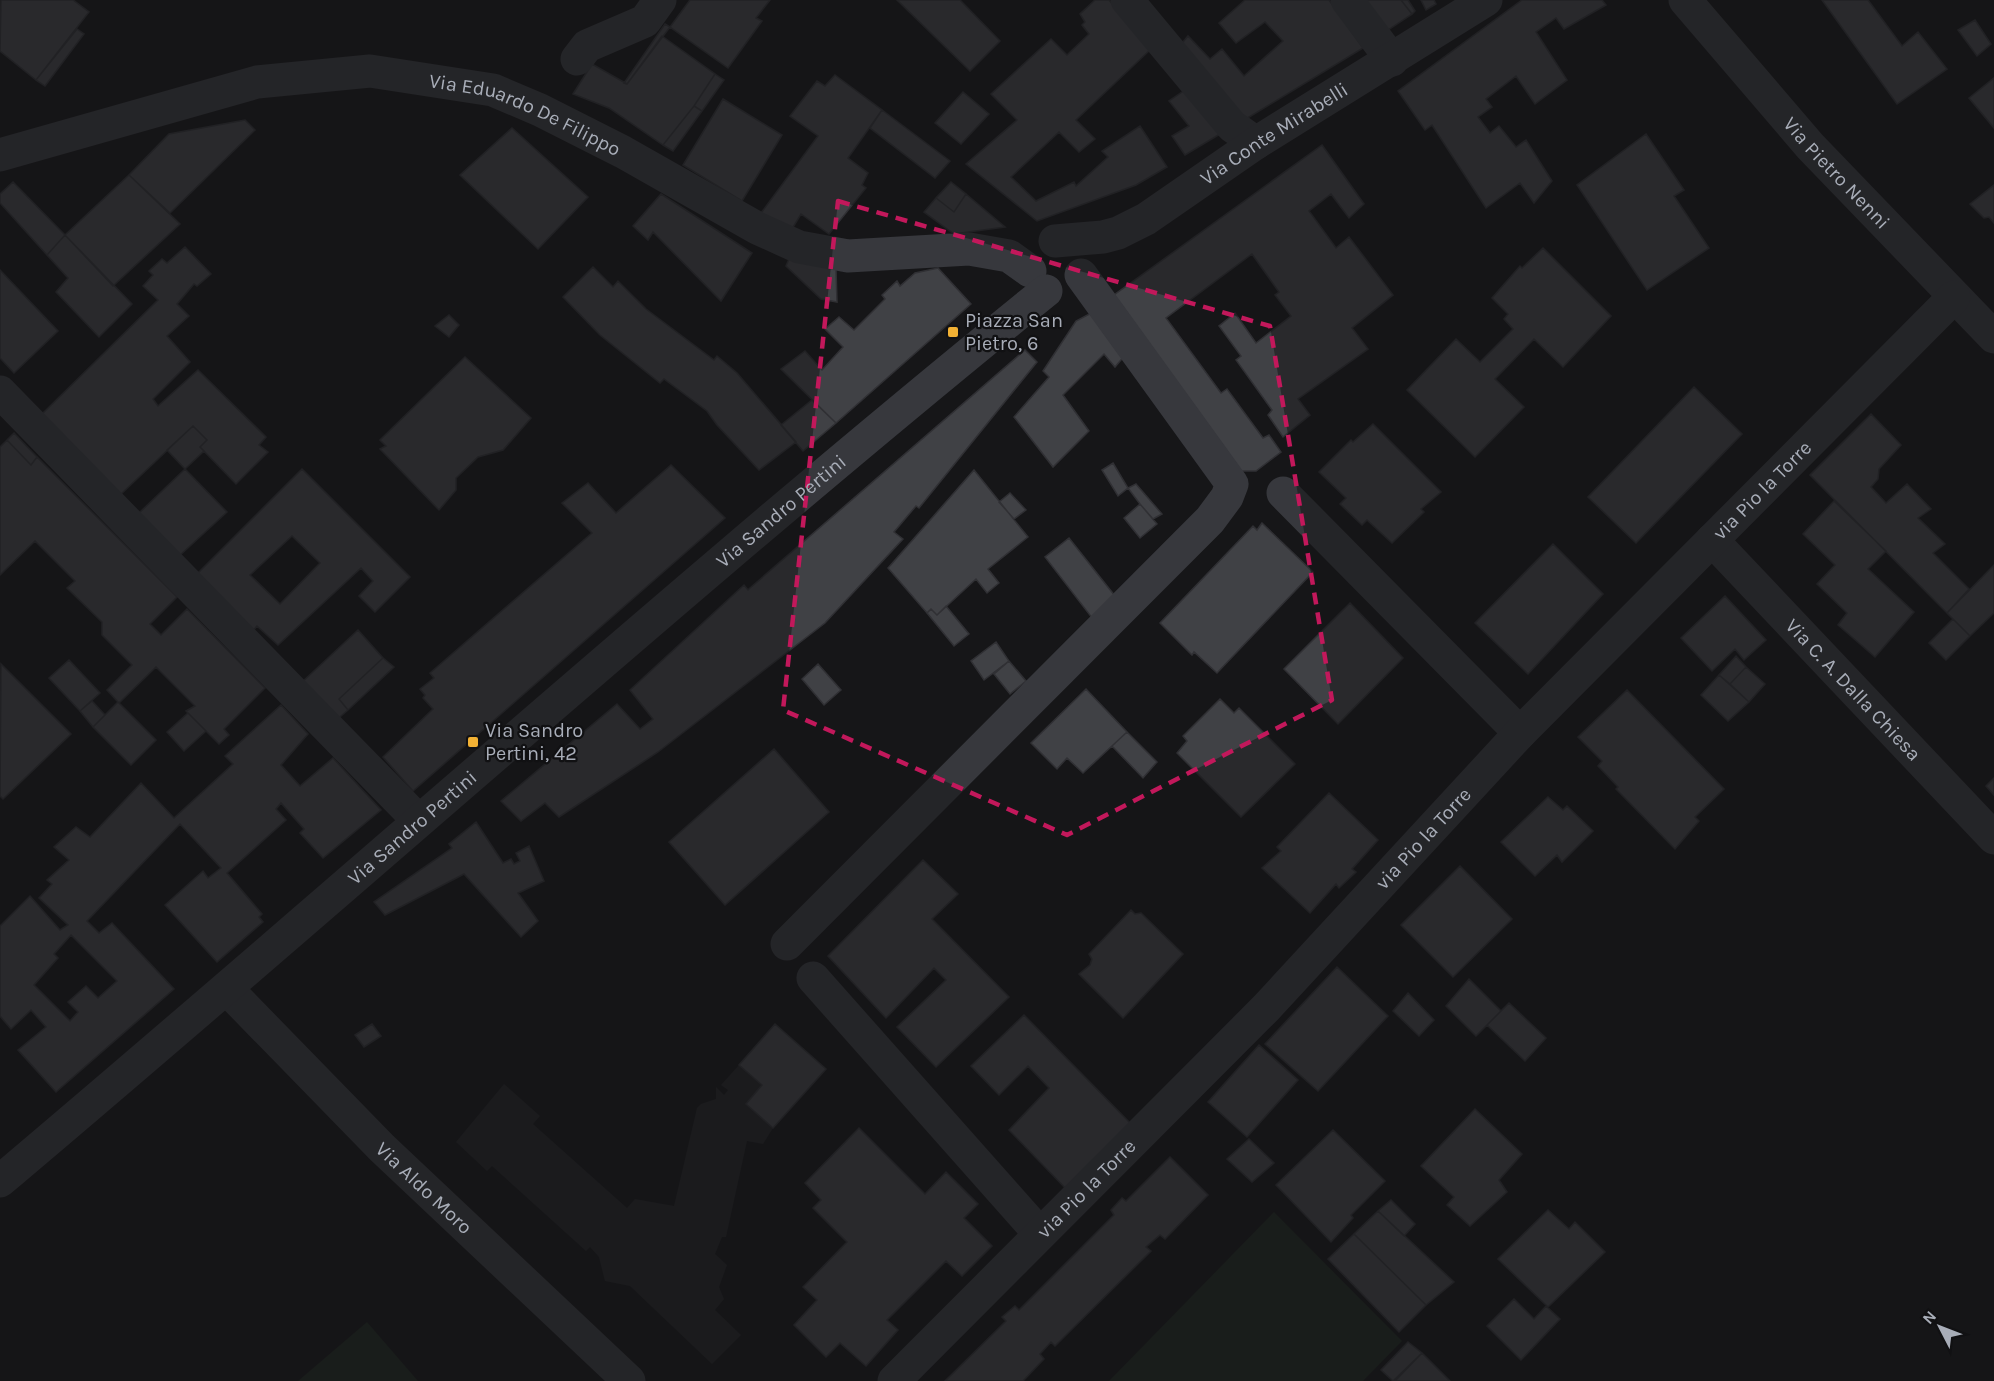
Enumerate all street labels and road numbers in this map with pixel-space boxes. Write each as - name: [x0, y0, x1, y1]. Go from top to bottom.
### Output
- street label: Via Eduardo De Filippo: [427, 69, 624, 161]
- street label: Via Conte Mirabelli: [1196, 78, 1352, 190]
- street label: Via Pietro Nenni: [1778, 113, 1894, 234]
- street label: via Pio la Torre: [1708, 436, 1816, 545]
- street label: Via Sandro Pertini: [711, 450, 851, 573]
- street label: Via C. A. Dalla Chiesa: [1781, 614, 1926, 766]
- street label: Via Sandro Pertini: [343, 766, 482, 890]
- street label: via Pio la Torre: [1371, 783, 1476, 894]
- street label: via Pio la Torre: [1032, 1135, 1140, 1243]
- street label: Via Aldo Moro: [371, 1137, 477, 1239]

